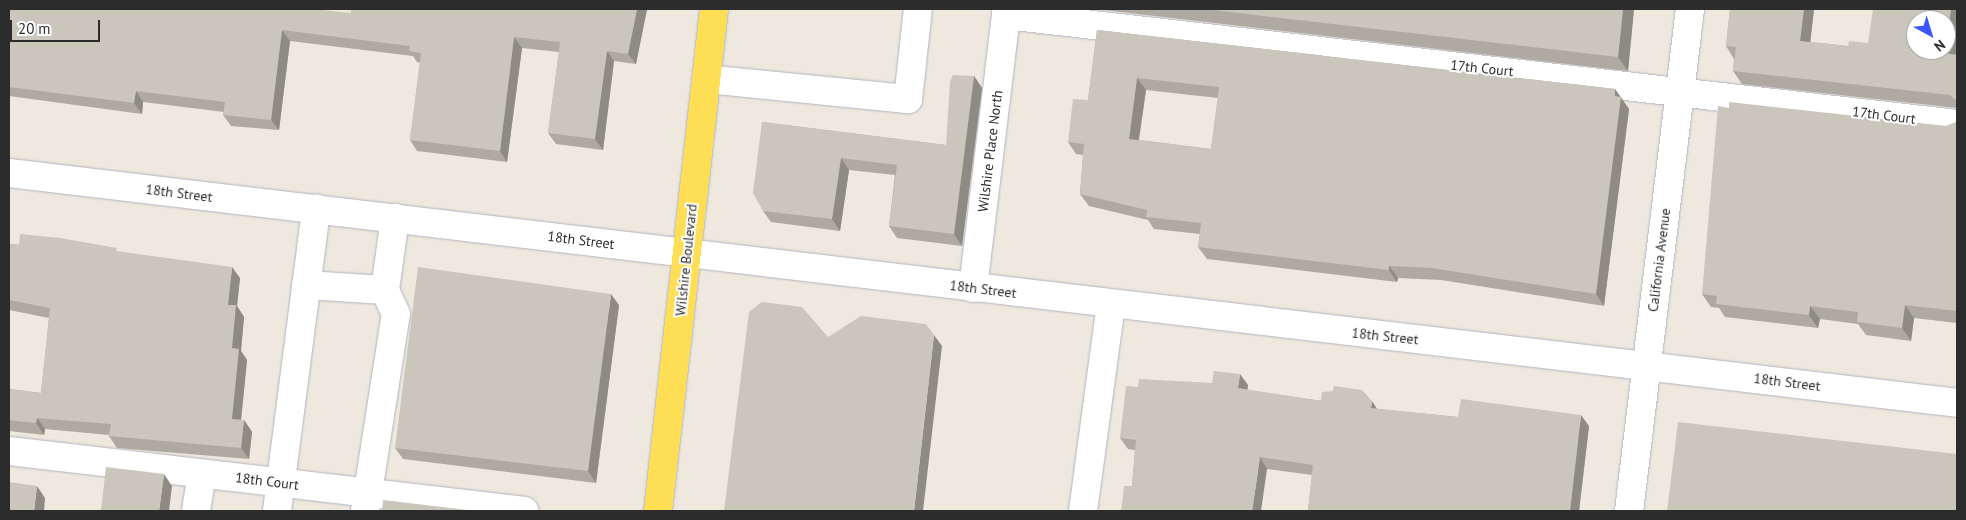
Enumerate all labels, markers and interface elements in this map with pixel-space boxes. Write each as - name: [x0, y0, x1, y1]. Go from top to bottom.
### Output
- scale bar: [12, 10, 102, 42]
- north arrow: [1906, 10, 1956, 60]
- text: 20 m: [18, 19, 51, 38]
- text: N: [1931, 36, 1949, 56]
- street label: 17th Court: [1450, 56, 1514, 80]
- street label: Wilshire Place North: [974, 89, 1006, 213]
- street label: 17th Court: [1851, 103, 1917, 127]
- street label: 18th Street: [145, 181, 213, 205]
- street label: Wilshire Boulevard: [672, 203, 700, 317]
- street label: California Avenue: [1644, 207, 1674, 313]
- street label: 18th Street: [547, 228, 615, 252]
- street label: 18th Street: [949, 277, 1017, 301]
- street label: 18th Street: [1351, 324, 1419, 348]
- street label: 18th Street: [1753, 370, 1821, 394]
- street label: 18th Court: [234, 469, 300, 493]

